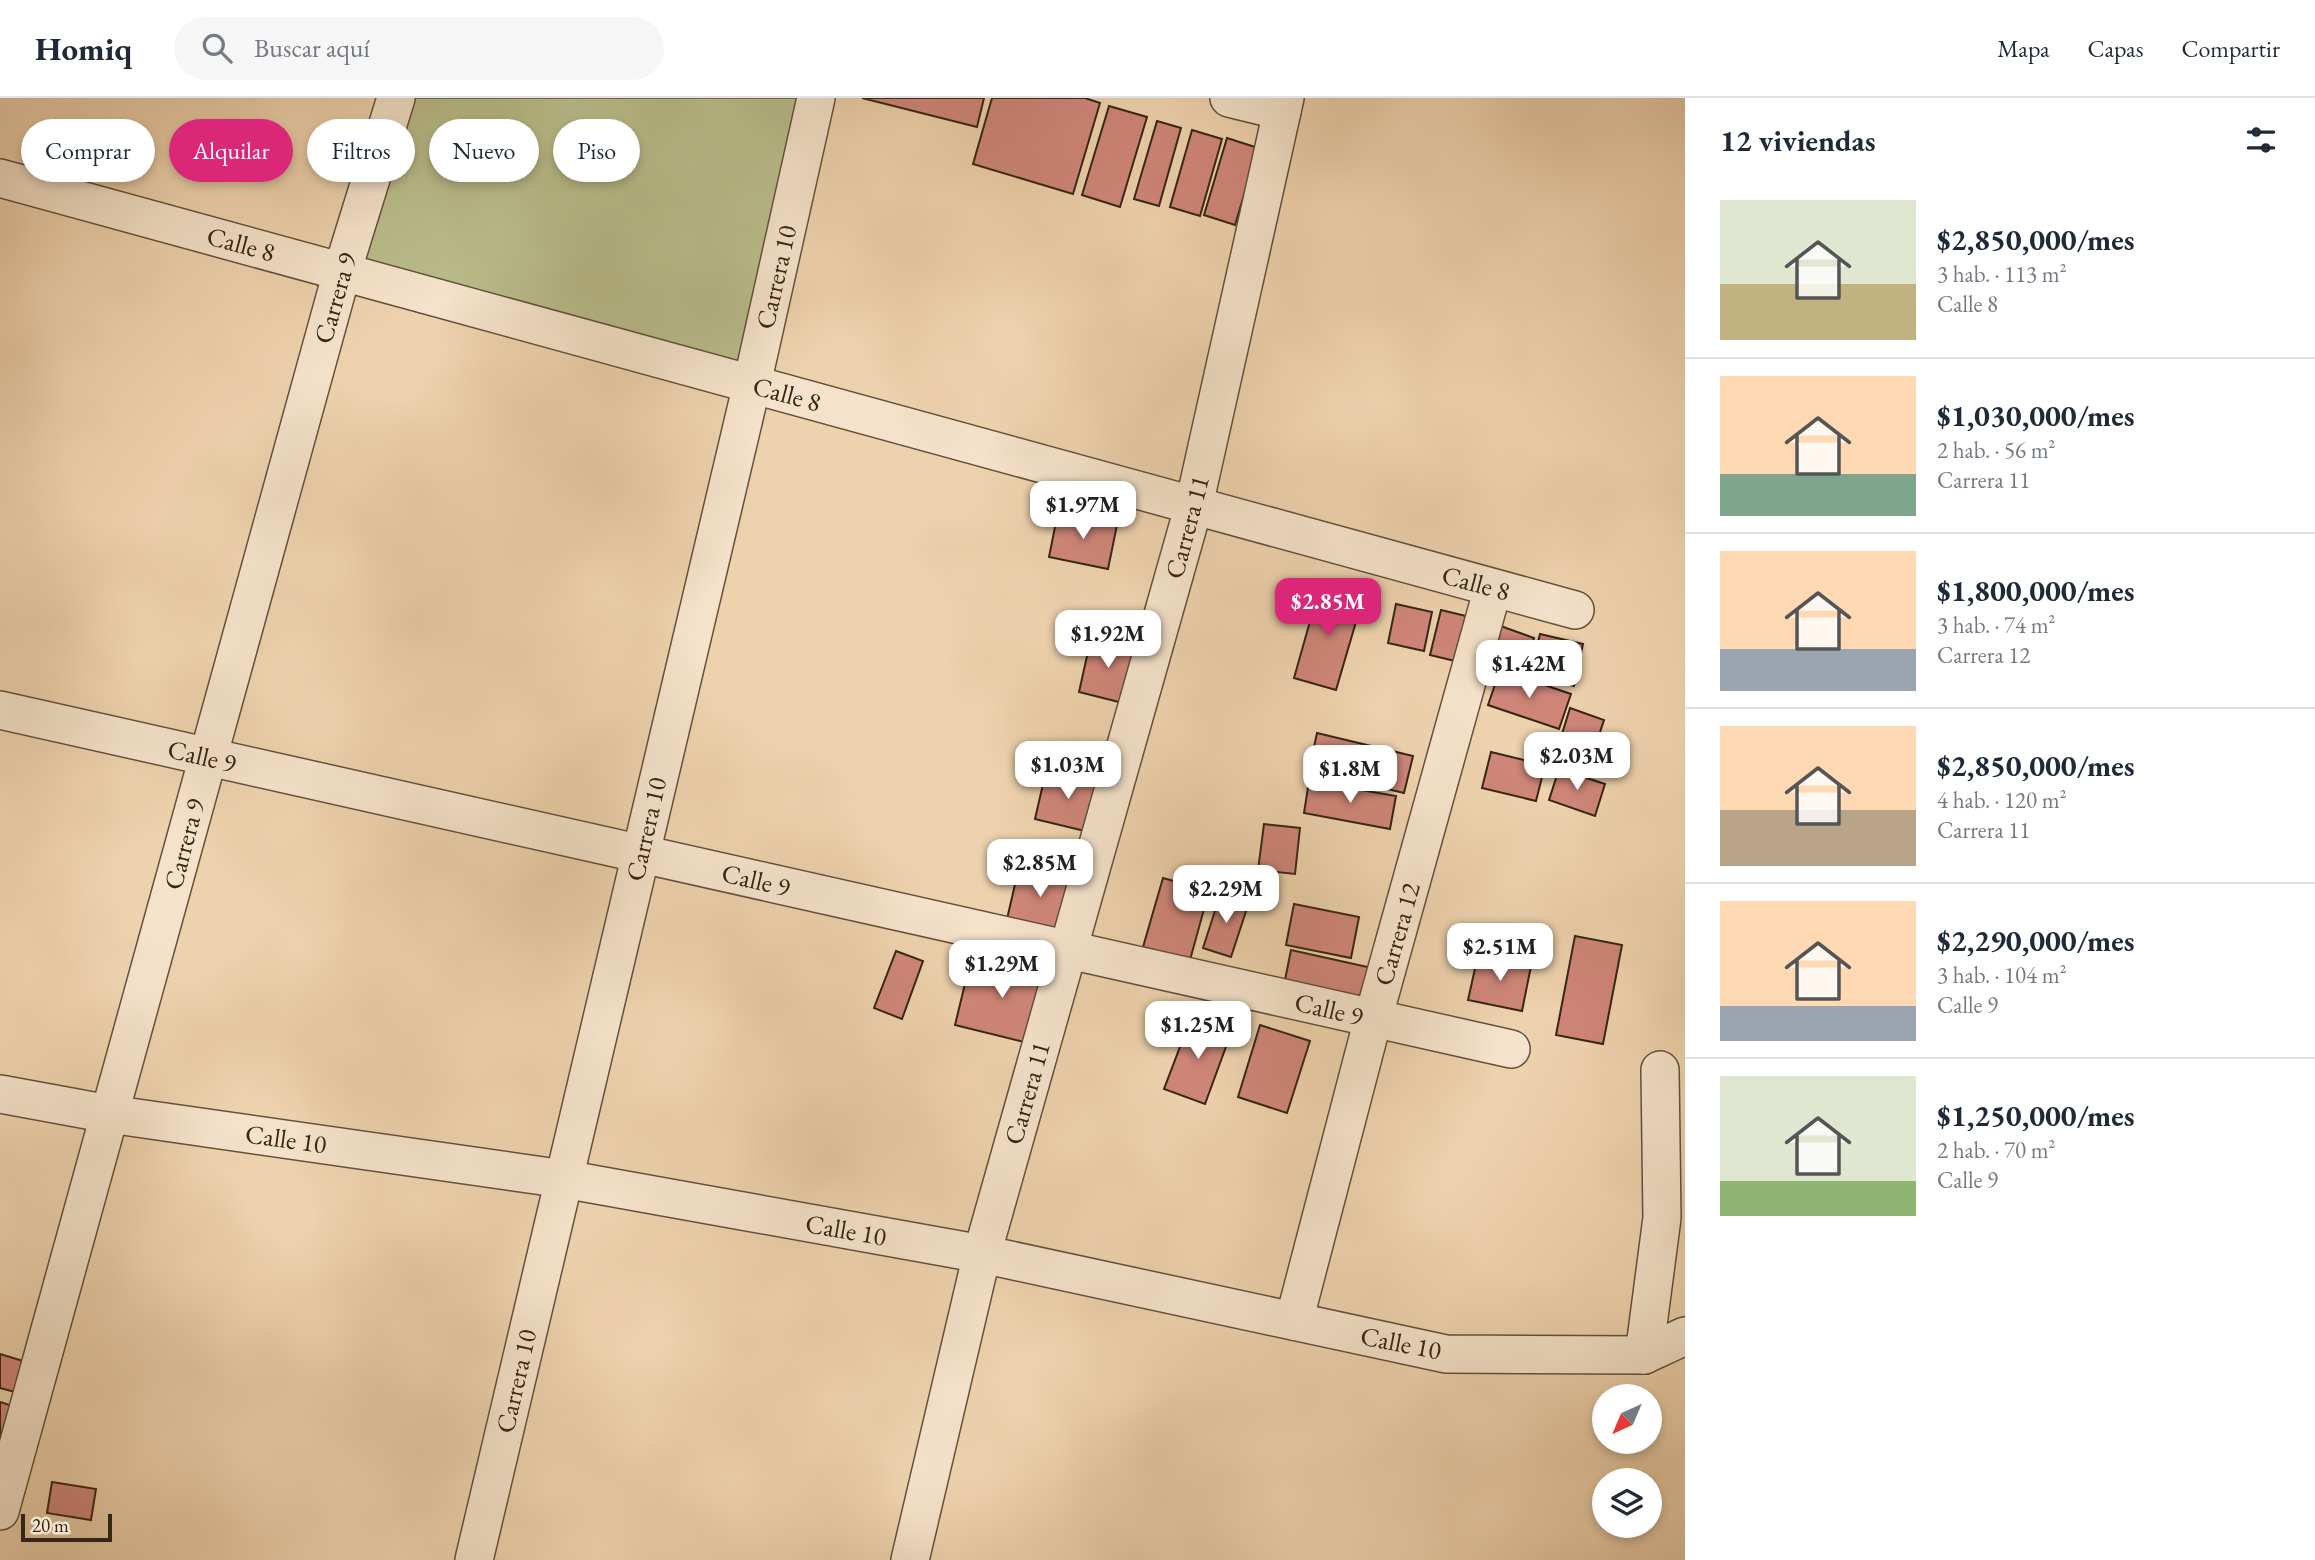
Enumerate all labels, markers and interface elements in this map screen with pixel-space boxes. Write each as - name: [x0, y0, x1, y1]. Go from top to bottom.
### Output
- search box: [174, 17, 664, 80]
- text: Homiq: [35, 27, 132, 70]
- icon: search: [198, 29, 236, 67]
- text: Buscar aquí: [254, 31, 370, 65]
- text: Mapa: [1997, 33, 2049, 64]
- text: Capas: [2087, 33, 2143, 64]
- text: Compartir: [2181, 33, 2280, 64]
- chip: Comprar: [21, 119, 155, 182]
- chip: Alquilar: [169, 119, 293, 182]
- chip: Filtros: [307, 119, 415, 182]
- chip: Nuevo: [429, 119, 539, 182]
- chip: Piso: [553, 119, 640, 182]
- text: 12 viviendas: [1720, 121, 1876, 160]
- icon: filters: [2242, 121, 2280, 159]
- street label: Calle 8: [203, 219, 279, 269]
- text: $2,850,000/mes: [1937, 220, 2135, 259]
- street label: Carrera 10: [748, 222, 804, 332]
- icon: home: [1776, 228, 1860, 312]
- street label: Carrera 9: [306, 248, 364, 347]
- text: 3 hab. · 113 m²: [1937, 259, 2067, 289]
- text: Calle 8: [1937, 289, 1998, 319]
- street label: Calle 8: [749, 369, 825, 419]
- text: $1,030,000/mes: [1937, 396, 2135, 435]
- icon: home: [1776, 404, 1860, 488]
- text: 2 hab. · 56 m²: [1937, 435, 2056, 465]
- text: Carrera 11: [1937, 465, 2030, 495]
- street label: Carrera 11: [1157, 472, 1217, 582]
- pin: $1.97M: [1026, 482, 1140, 541]
- text: $1.97M: [1046, 489, 1120, 519]
- street label: Calle 8: [1438, 558, 1514, 608]
- text: $1,800,000/mes: [1937, 571, 2135, 610]
- pin: $2.85M: [1271, 578, 1385, 638]
- icon: home: [1776, 579, 1860, 663]
- text: $2.85M: [1291, 586, 1365, 616]
- pin: $1.92M: [1051, 610, 1165, 670]
- text: 3 hab. · 74 m²: [1937, 610, 2056, 640]
- text: $1.92M: [1071, 618, 1145, 648]
- pin: $1.42M: [1472, 640, 1586, 700]
- text: Carrera 12: [1937, 640, 2030, 670]
- text: $1.42M: [1492, 648, 1566, 678]
- street label: Calle 9: [164, 732, 240, 780]
- pin: $2.03M: [1520, 732, 1634, 792]
- text: $2.03M: [1540, 740, 1614, 770]
- pin: $1.03M: [1011, 742, 1125, 801]
- pin: $1.8M: [1301, 746, 1399, 805]
- text: $2,850,000/mes: [1937, 746, 2135, 785]
- text: $1.03M: [1031, 749, 1105, 779]
- text: $1.8M: [1319, 753, 1381, 783]
- icon: home: [1776, 754, 1860, 838]
- street label: Carrera 10: [618, 774, 674, 884]
- text: 4 hab. · 120 m²: [1937, 785, 2067, 815]
- street label: Carrera 9: [156, 794, 213, 893]
- text: Carrera 11: [1937, 815, 2030, 845]
- pin: $2.85M: [983, 840, 1097, 899]
- text: $2.85M: [1003, 847, 1077, 877]
- street label: Calle 9: [718, 856, 794, 904]
- pin: $2.29M: [1169, 866, 1283, 925]
- text: $2.29M: [1189, 873, 1263, 903]
- street label: Carrera 12: [1366, 878, 1428, 989]
- text: $2,290,000/mes: [1937, 921, 2135, 960]
- pin: $2.51M: [1443, 924, 1557, 983]
- icon: home: [1776, 929, 1860, 1013]
- text: $2.51M: [1463, 931, 1537, 961]
- pin: $1.29M: [945, 940, 1059, 1000]
- text: $1.29M: [965, 948, 1039, 978]
- text: 3 hab. · 104 m²: [1937, 960, 2067, 990]
- street label: Calle 9: [1291, 985, 1367, 1033]
- text: Calle 9: [1937, 990, 1998, 1020]
- pin: $1.25M: [1141, 1002, 1255, 1061]
- text: $1.25M: [1161, 1009, 1235, 1039]
- street label: Carrera 11: [996, 1038, 1058, 1148]
- text: $1,250,000/mes: [1937, 1096, 2135, 1135]
- icon: home: [1776, 1104, 1860, 1188]
- street label: Calle 10: [243, 1116, 329, 1162]
- text: 2 hab. · 70 m²: [1937, 1135, 2056, 1165]
- text: Calle 9: [1937, 1165, 1998, 1195]
- street label: Calle 10: [803, 1206, 889, 1254]
- street label: Calle 10: [1358, 1319, 1444, 1367]
- street label: Carrera 10: [488, 1326, 544, 1436]
- north arrow: [1592, 1384, 1662, 1454]
- map controls: [1592, 1384, 1662, 1538]
- button: layers: [1592, 1468, 1662, 1538]
- scale bar: [21, 1511, 112, 1543]
- text: 20 m: [32, 1513, 69, 1538]

